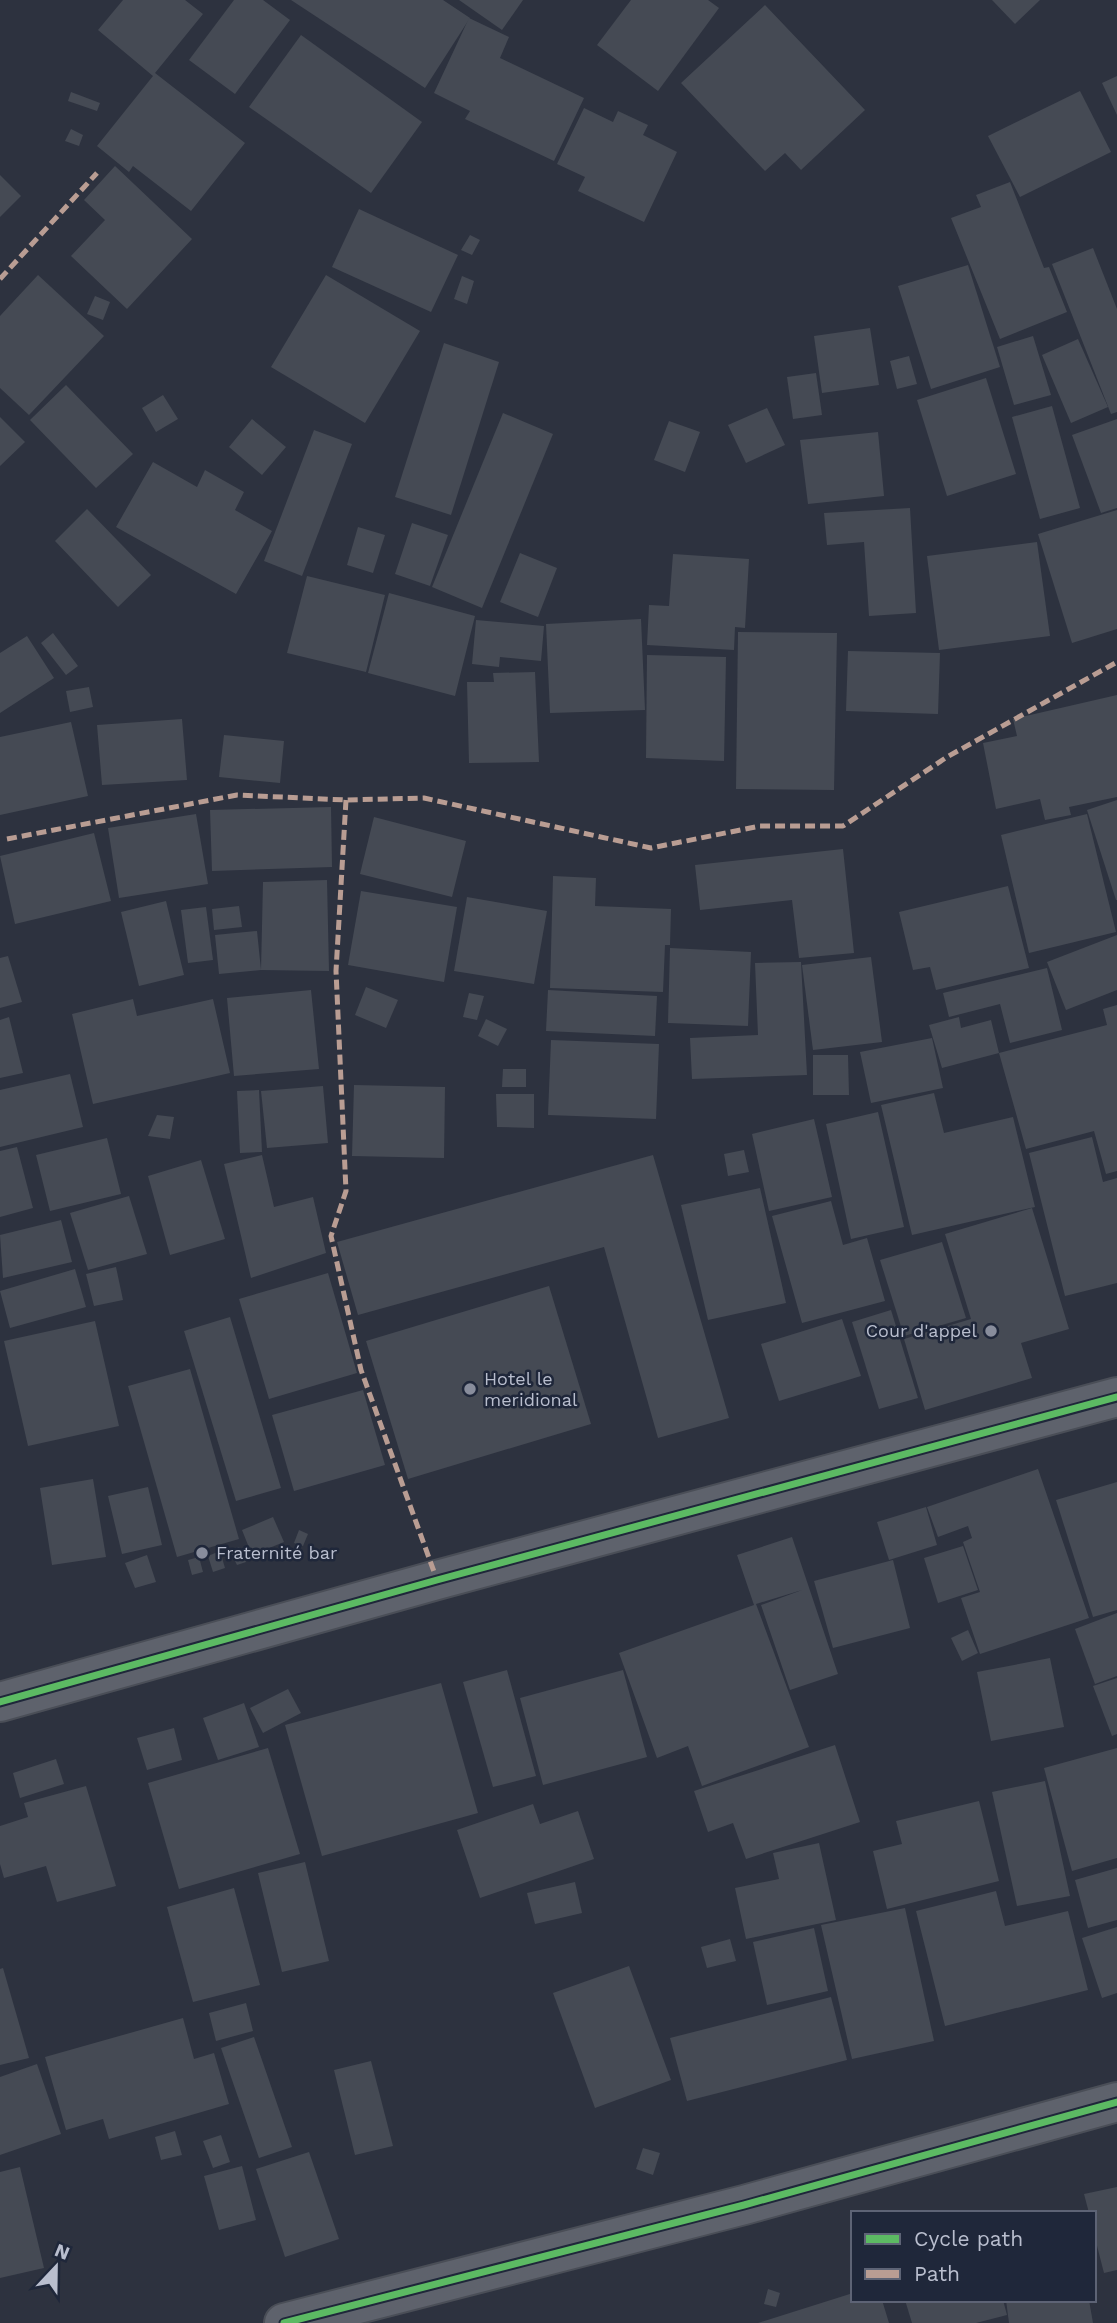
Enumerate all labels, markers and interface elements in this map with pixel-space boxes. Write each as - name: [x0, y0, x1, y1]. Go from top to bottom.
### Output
- place label: Cour d'appel: [866, 1320, 977, 1341]
- marker: Cour d'appel: [983, 1323, 999, 1339]
- place label: Hotel le meridional: [484, 1368, 578, 1410]
- marker: Hotel le meridional: [462, 1381, 478, 1397]
- place label: Fraternité bar: [216, 1542, 337, 1563]
- marker: Fraternité bar: [194, 1545, 210, 1561]
- legend: [851, 2211, 1096, 2302]
- text: Cycle path: [914, 2226, 1023, 2251]
- north arrow: [21, 2232, 91, 2302]
- text: N: [51, 2238, 73, 2265]
- text: Path: [914, 2261, 960, 2286]

